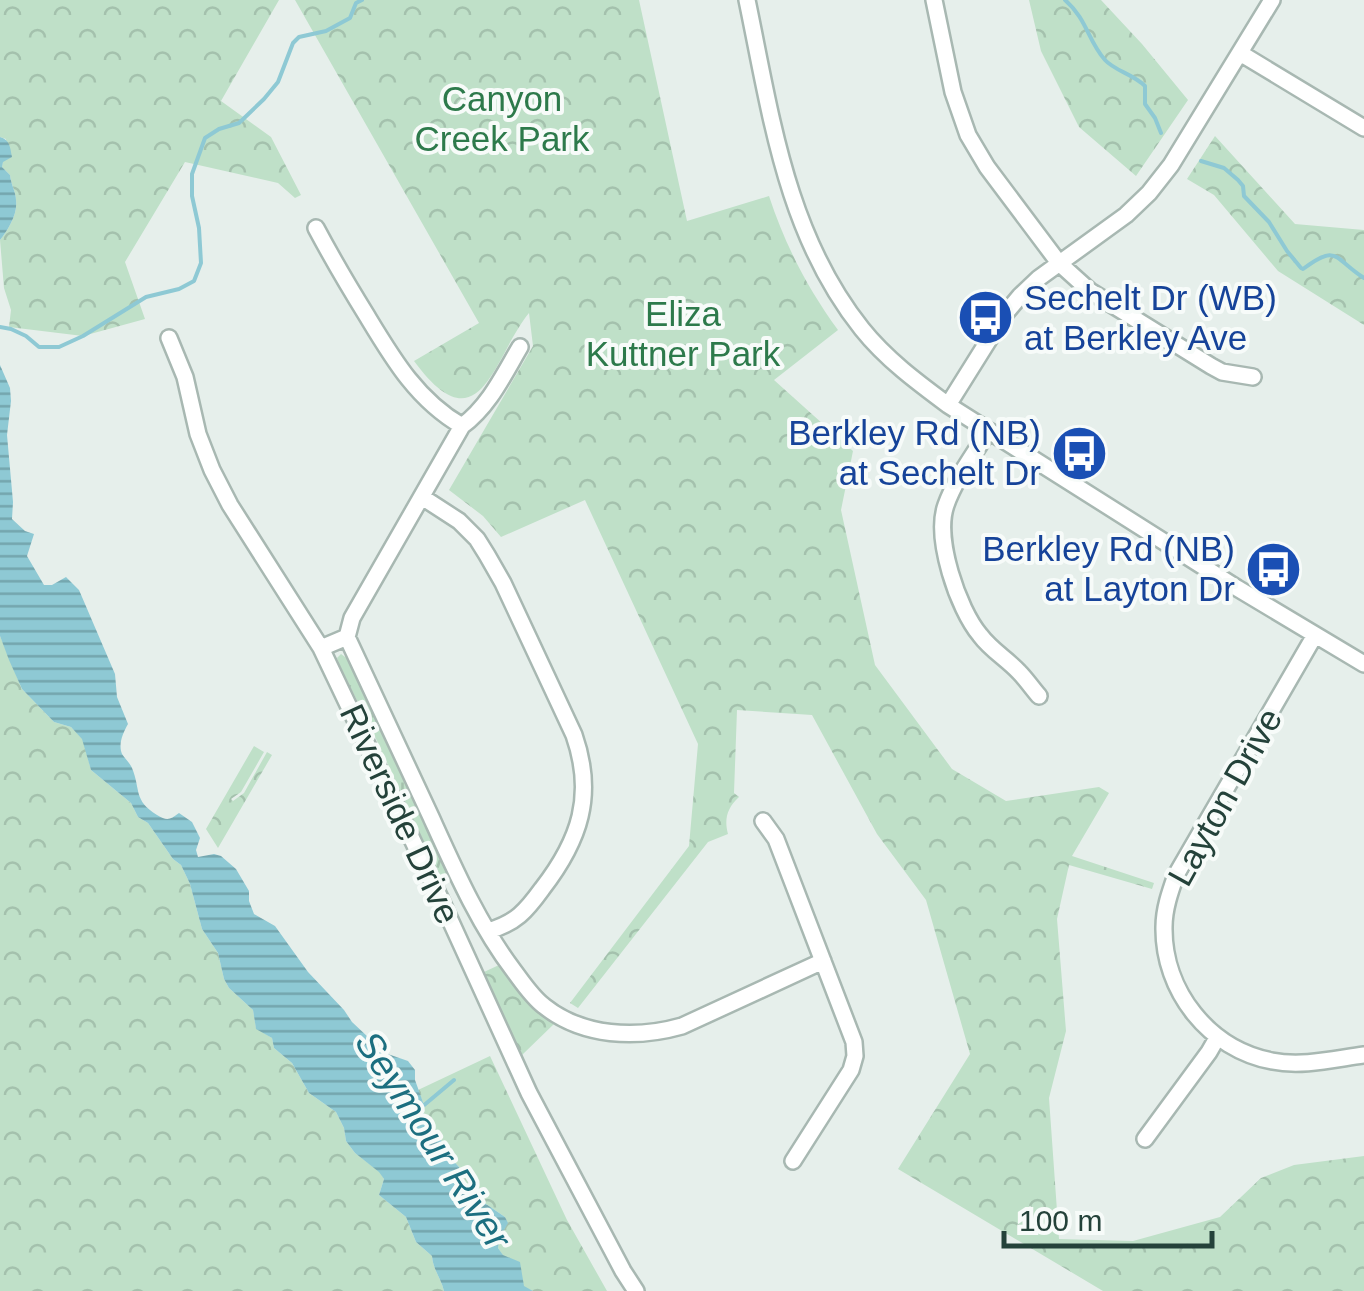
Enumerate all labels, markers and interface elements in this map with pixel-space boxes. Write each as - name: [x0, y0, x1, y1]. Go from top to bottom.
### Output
- park label: Canyon Creek Park: [414, 79, 590, 158]
- place label: Sechelt Dr (WB) at Berkley Ave: [1024, 278, 1277, 357]
- bus stop icon: Sechelt Dr (WB) at Berkley Ave: [955, 288, 1015, 348]
- park label: Eliza Kuttner Park: [586, 294, 781, 373]
- place label: Berkley Rd (NB) at Sechelt Dr: [788, 413, 1041, 492]
- bus stop icon: Berkley Rd (NB) at Sechelt Dr: [1050, 423, 1110, 483]
- place label: Berkley Rd (NB) at Layton Dr: [982, 529, 1235, 608]
- bus stop icon: Berkley Rd (NB) at Layton Dr: [1244, 539, 1304, 599]
- street label: Riverside Drive: [333, 698, 468, 930]
- street label: Layton Drive: [1160, 701, 1289, 892]
- water label: Seymour River: [347, 1023, 520, 1258]
- scale bar: [1004, 1186, 1212, 1248]
- text: 100 m: [1019, 1204, 1102, 1237]

